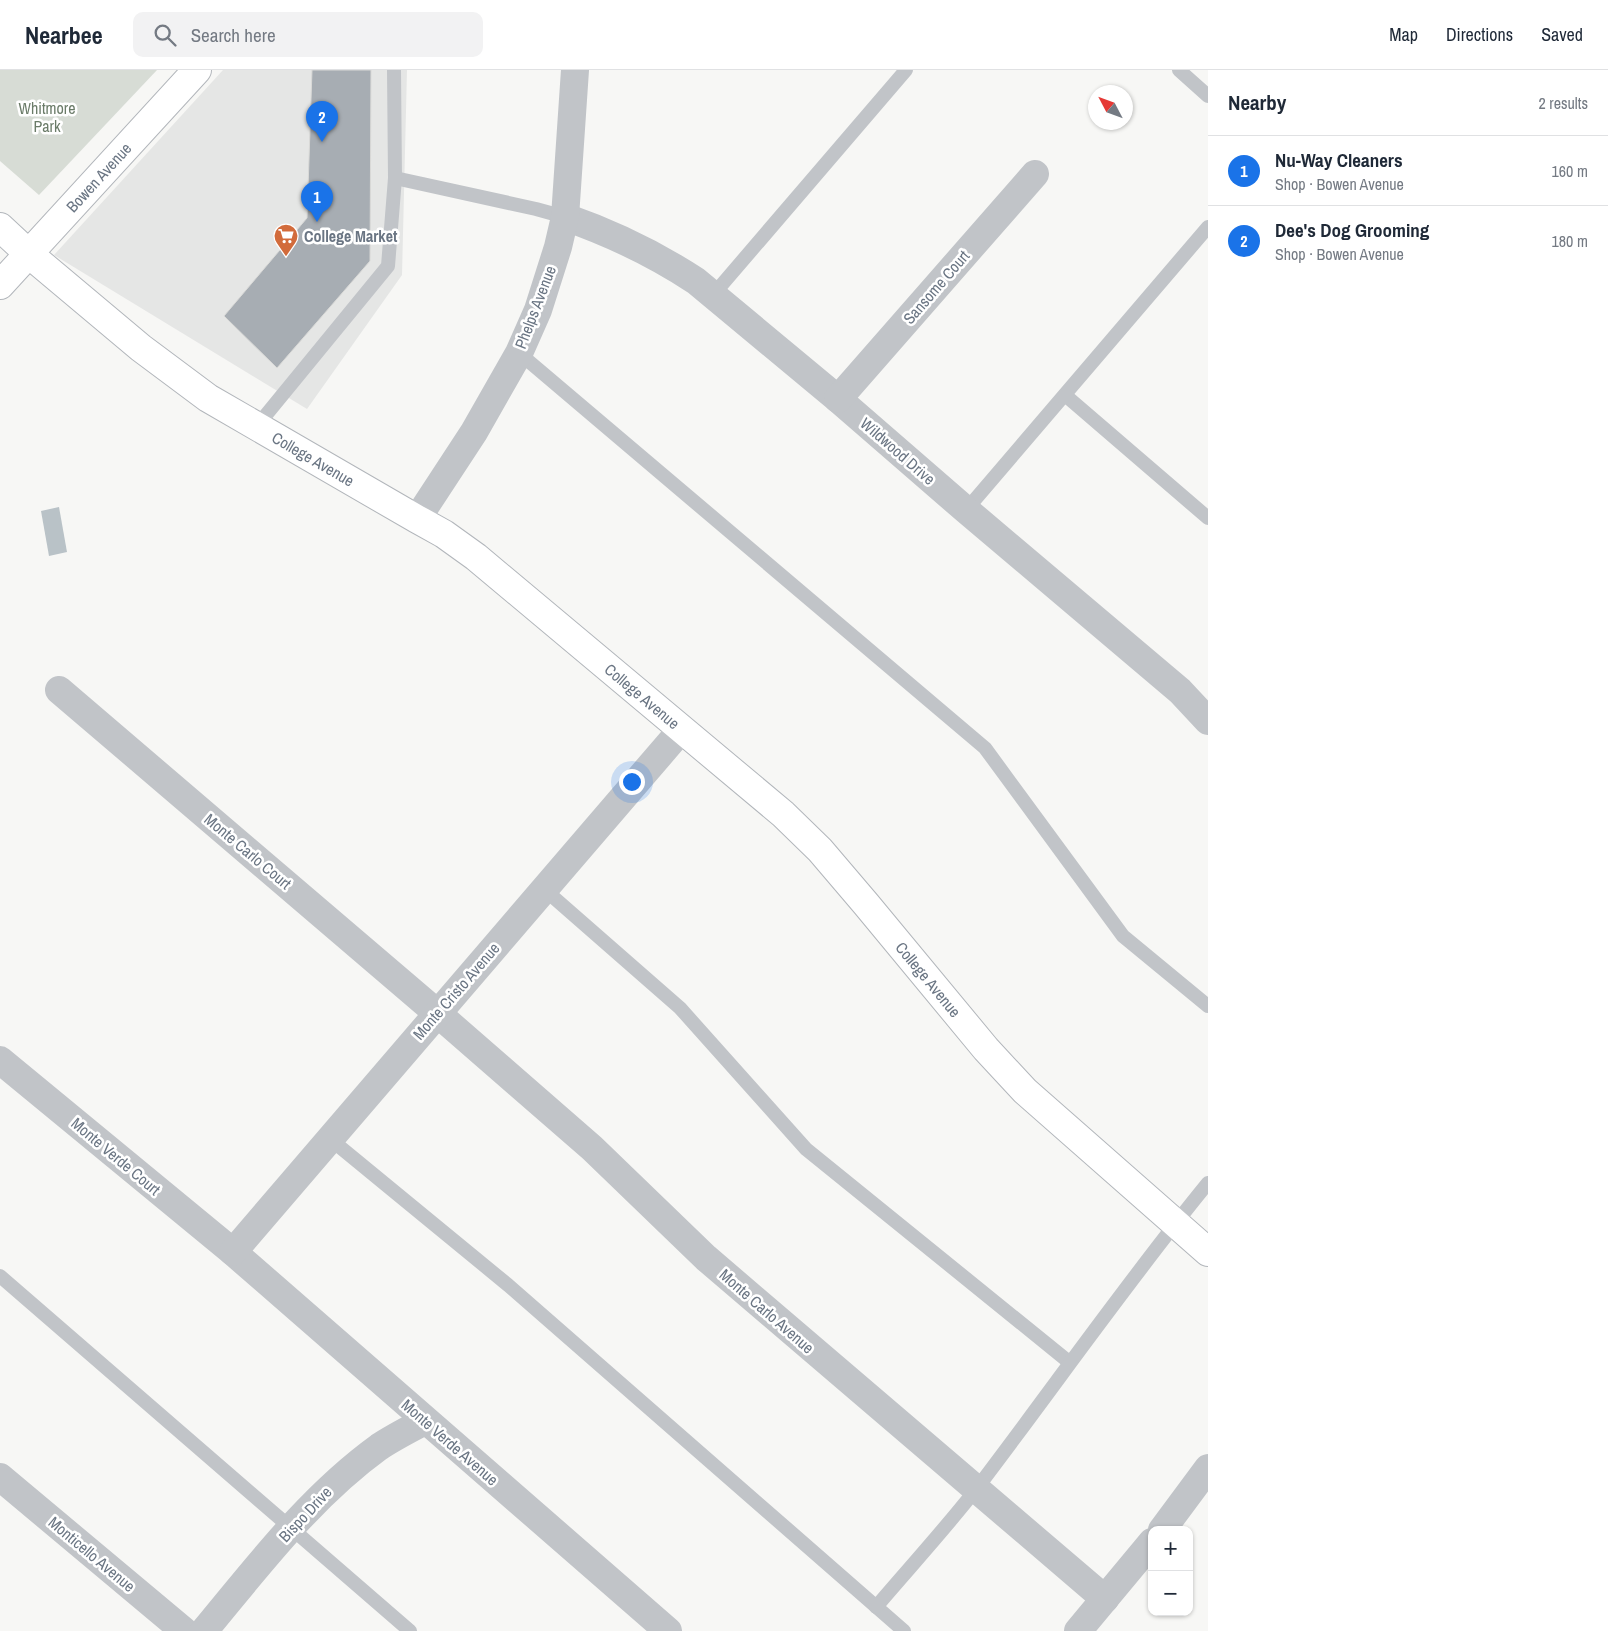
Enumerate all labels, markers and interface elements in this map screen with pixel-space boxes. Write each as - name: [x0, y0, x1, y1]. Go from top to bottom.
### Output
- search box: [133, 12, 483, 57]
- text: Nearbee: [25, 19, 103, 51]
- icon: search: [151, 21, 179, 49]
- text: Search here: [191, 22, 276, 48]
- text: Map: [1389, 22, 1418, 47]
- text: Directions: [1446, 22, 1513, 47]
- text: Saved: [1541, 22, 1583, 47]
- north arrow: [1088, 85, 1133, 130]
- text: Nearby: [1228, 88, 1286, 117]
- text: 2 results: [1538, 92, 1588, 114]
- park label: Whitmore Park: [19, 97, 75, 137]
- pin: 2: [306, 101, 338, 142]
- street label: Bowen Avenue: [61, 138, 136, 217]
- text: Nu-Way Cleaners: [1275, 147, 1403, 173]
- text: 1: [1240, 160, 1248, 182]
- text: 160 m: [1552, 160, 1588, 182]
- text: Shop · Bowen Avenue: [1275, 173, 1404, 195]
- pin: 1: [301, 181, 333, 222]
- text: Dee's Dog Grooming: [1275, 217, 1429, 243]
- supermarket icon: College Market: [273, 223, 299, 257]
- place label: College Market: [304, 225, 398, 247]
- text: 2: [1240, 230, 1248, 252]
- text: 180 m: [1552, 230, 1588, 252]
- text: Shop · Bowen Avenue: [1275, 243, 1404, 265]
- street label: Sansome Court: [898, 245, 974, 329]
- street label: Phelps Avenue: [509, 262, 561, 352]
- street label: Wildwood Drive: [856, 412, 940, 490]
- street label: College Avenue: [268, 426, 358, 491]
- street label: College Avenue: [600, 658, 684, 734]
- your location: [619, 769, 645, 795]
- street label: Monte Carlo Court: [200, 808, 296, 894]
- street label: College Avenue: [891, 937, 966, 1022]
- street label: Monte Cristo Avenue: [408, 938, 504, 1044]
- street label: Monte Verde Court: [67, 1112, 166, 1200]
- street label: Monte Carlo Avenue: [715, 1264, 819, 1358]
- street label: Monte Verde Avenue: [397, 1394, 503, 1490]
- street label: Bispo Drive: [274, 1481, 336, 1547]
- street label: Monticello Avenue: [44, 1511, 140, 1597]
- map controls: [1148, 1526, 1193, 1616]
- button: +: [1148, 1526, 1193, 1571]
- button: −: [1148, 1571, 1193, 1616]

